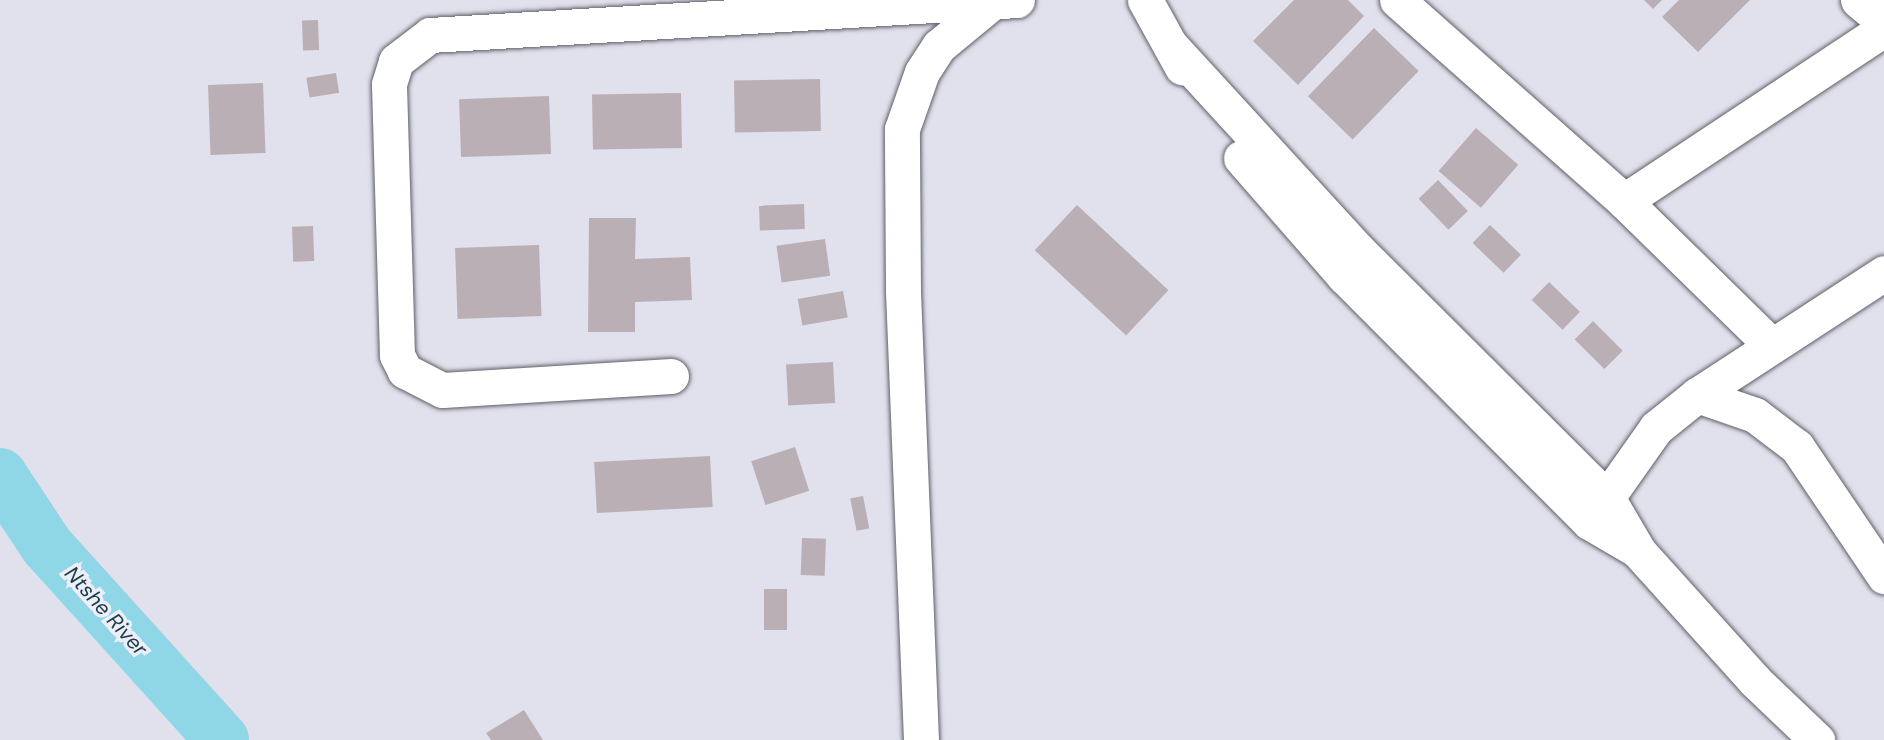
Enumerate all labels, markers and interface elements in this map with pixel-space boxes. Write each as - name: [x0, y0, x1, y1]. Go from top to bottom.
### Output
- water label: Ntshe River: [59, 561, 153, 661]

